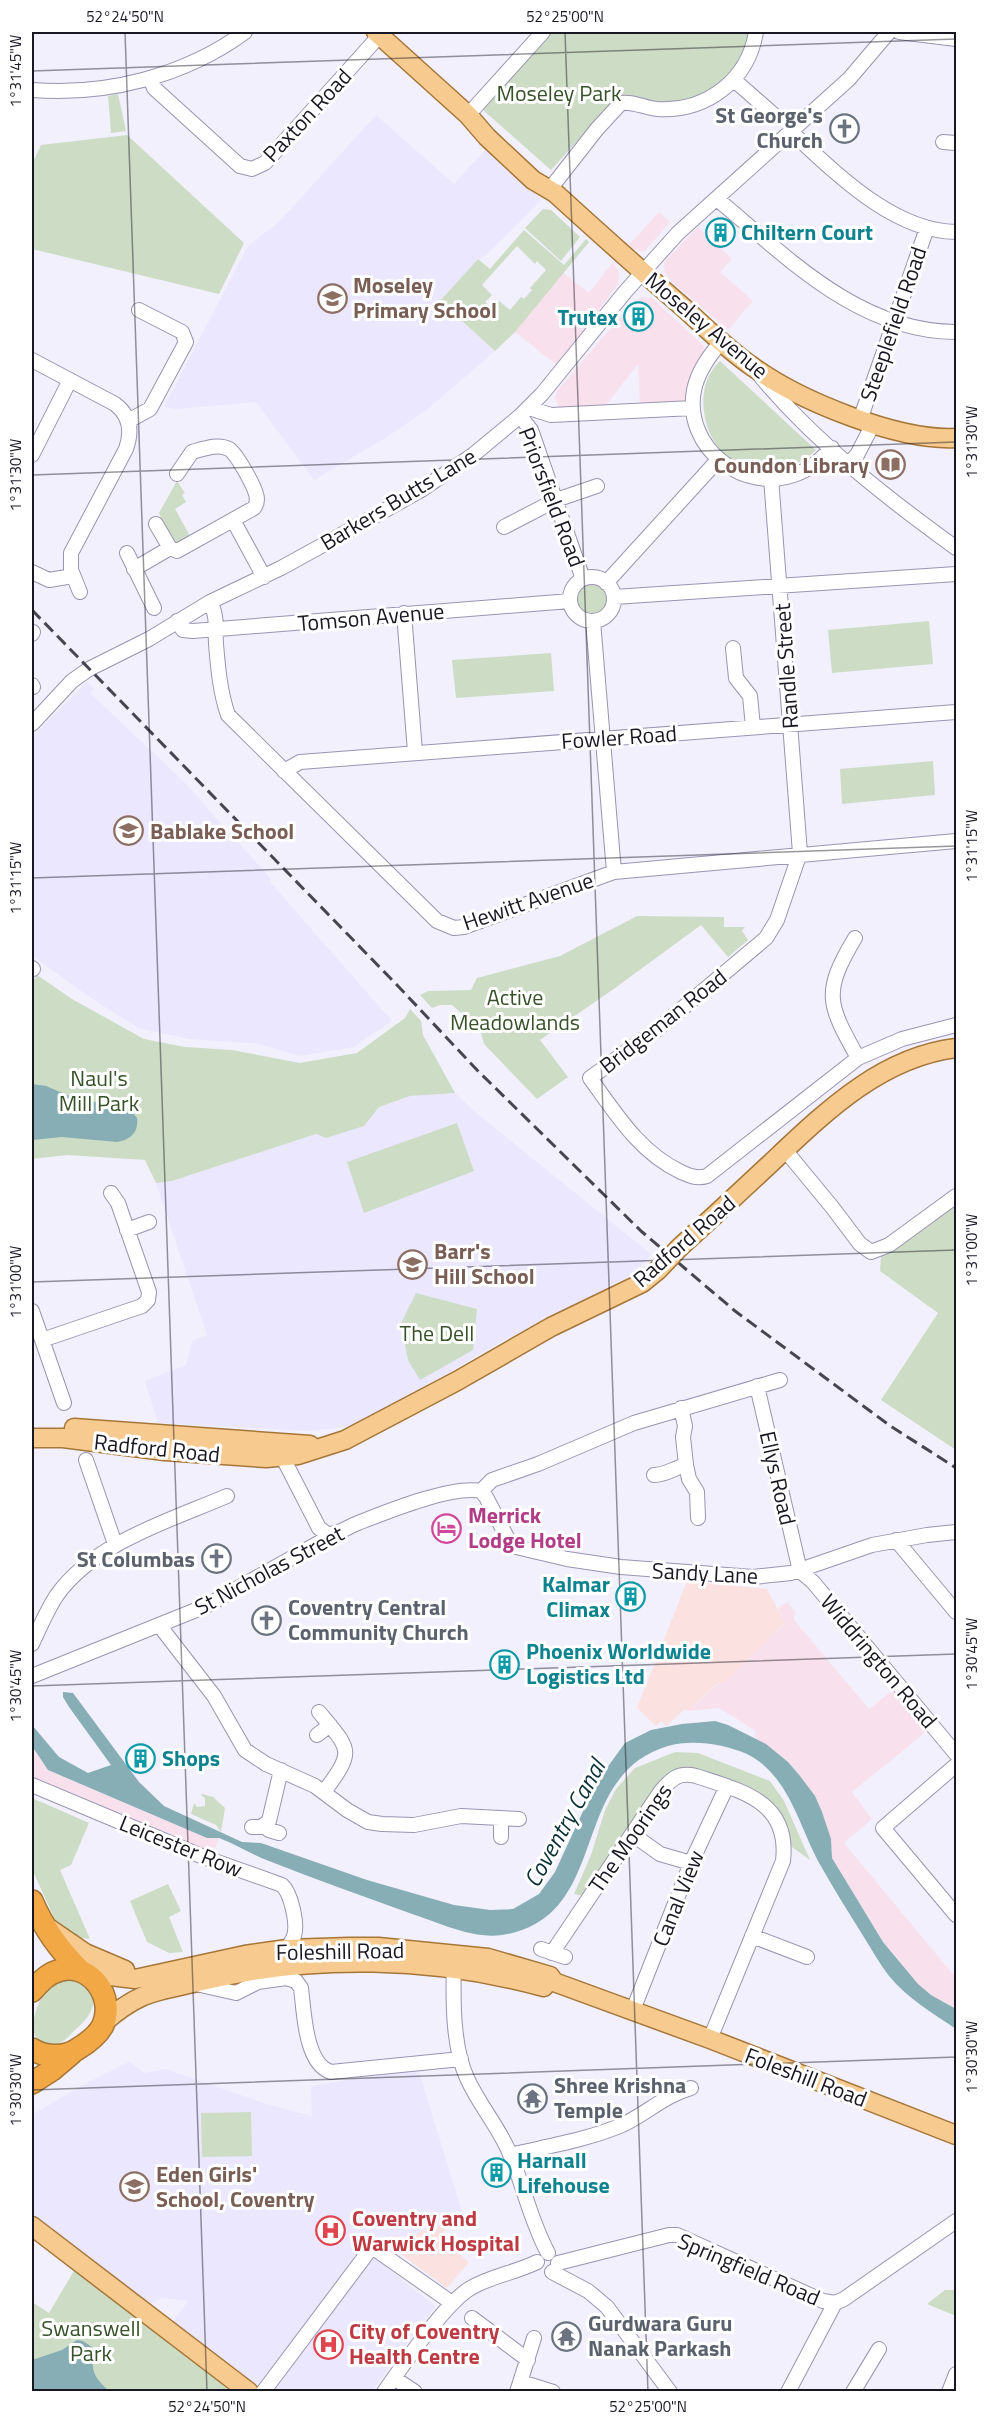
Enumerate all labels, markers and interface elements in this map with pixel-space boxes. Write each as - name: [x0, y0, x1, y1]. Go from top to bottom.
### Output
- text: 52°24'50"N: [86, 5, 164, 28]
- text: 52°25'00"N: [526, 5, 604, 28]
- text: 1°31'45"W: [4, 35, 27, 107]
- street label: Paxton Road: [254, 60, 360, 170]
- park label: Moseley Park: [497, 76, 622, 110]
- place label: St George's Church: [715, 98, 823, 157]
- church icon: St George's Church: [828, 112, 860, 144]
- place label: Chiltern Court: [741, 215, 873, 249]
- building icon: Chiltern Court: [704, 216, 736, 248]
- street label: Steeplefield Road: [851, 242, 935, 406]
- street label: Moseley Avenue: [638, 263, 776, 387]
- place label: Moseley Primary School: [353, 268, 497, 327]
- school or university icon: Moseley Primary School: [316, 282, 348, 314]
- place label: Trutex: [558, 300, 619, 334]
- building icon: Trutex: [623, 301, 655, 333]
- text: 1°31'30"W: [960, 406, 983, 478]
- street label: Priorsfield Road: [510, 422, 594, 572]
- text: 1°31'30"W: [4, 439, 27, 511]
- street label: Barkers Butts Lane: [314, 439, 482, 559]
- place label: Coundon Library: [714, 448, 869, 482]
- library icon: Coundon Library: [874, 449, 906, 481]
- street label: Tomson Avenue: [296, 594, 446, 640]
- street label: Randle Street: [765, 602, 807, 730]
- street label: Fowler Road: [560, 716, 678, 758]
- text: 1°31'15"W: [960, 810, 983, 882]
- place label: Bablake School: [150, 814, 294, 848]
- school or university icon: Bablake School: [113, 815, 145, 847]
- text: 1°31'15"W: [4, 842, 27, 914]
- street label: Hewitt Avenue: [458, 863, 598, 939]
- street label: Bridgeman Road: [592, 960, 734, 1082]
- park label: Active Meadowlands: [450, 980, 580, 1039]
- park label: Naul's Mill Park: [59, 1061, 140, 1120]
- street label: Radford Road: [625, 1187, 743, 1295]
- text: 1°31'00"W: [960, 1214, 983, 1286]
- place label: Barr's Hill School: [434, 1234, 535, 1293]
- text: 1°31'00"W: [4, 1246, 27, 1318]
- school or university icon: Barr's Hill School: [397, 1248, 429, 1280]
- park label: The Dell: [400, 1316, 474, 1350]
- street label: Radford Road: [92, 1424, 222, 1472]
- street label: Ellys Road: [751, 1428, 805, 1528]
- place label: Merrick Lodge Hotel: [468, 1498, 582, 1557]
- hotel icon: Merrick Lodge Hotel: [431, 1512, 463, 1544]
- street label: St Nicholas Street: [188, 1516, 350, 1624]
- place label: St Columbas: [77, 1542, 195, 1576]
- church icon: St Columbas: [200, 1543, 232, 1575]
- street label: Sandy Lane: [651, 1553, 759, 1593]
- place label: Kalmar Climax: [542, 1567, 611, 1626]
- building icon: Kalmar Climax: [615, 1581, 647, 1613]
- street label: Widdrington Road: [812, 1586, 946, 1736]
- place label: Coventry Central Community Church: [288, 1590, 469, 1649]
- church icon: Coventry Central Community Church: [251, 1604, 283, 1636]
- text: 1°30'45"W: [960, 1618, 983, 1690]
- place label: Phoenix Worldwide Logistics Ltd: [526, 1634, 711, 1693]
- building icon: Phoenix Worldwide Logistics Ltd: [489, 1648, 521, 1680]
- text: 1°30'45"W: [4, 1650, 27, 1722]
- place label: Shops: [162, 1741, 220, 1775]
- building icon: Shops: [125, 1742, 157, 1774]
- water label: Coventry Canal: [514, 1750, 615, 1894]
- street label: The Moorings: [580, 1776, 680, 1900]
- street label: Leicester Row: [114, 1806, 248, 1886]
- street label: Canal View: [643, 1845, 713, 1951]
- street label: Foleshill Road: [275, 1933, 405, 1969]
- text: 1°30'30"W: [960, 2021, 983, 2093]
- street label: Foleshill Road: [740, 2038, 872, 2116]
- text: 1°30'30"W: [4, 2054, 27, 2126]
- place label: Shree Krishna Temple: [554, 2068, 686, 2127]
- temple icon: Shree Krishna Temple: [517, 2082, 549, 2114]
- place label: Harnall Lifehouse: [517, 2143, 610, 2202]
- place label: Eden Girls' School, Coventry: [156, 2157, 315, 2216]
- building icon: Harnall Lifehouse: [480, 2157, 512, 2189]
- school or university icon: Eden Girls' School, Coventry: [119, 2171, 151, 2203]
- place label: Coventry and Warwick Hospital: [352, 2201, 520, 2260]
- hospital icon: Coventry and Warwick Hospital: [315, 2215, 347, 2247]
- street label: Springfield Road: [673, 2224, 825, 2314]
- place label: Gurdwara Guru Nanak Parkash: [588, 2306, 732, 2365]
- park label: Swanswell Park: [41, 2311, 141, 2370]
- place label: City of Coventry Health Centre: [349, 2314, 500, 2373]
- temple icon: Gurdwara Guru Nanak Parkash: [551, 2320, 583, 2352]
- hospital icon: City of Coventry Health Centre: [312, 2328, 344, 2360]
- text: 52°24'50"N: [168, 2395, 246, 2418]
- text: 52°25'00"N: [609, 2395, 687, 2418]

